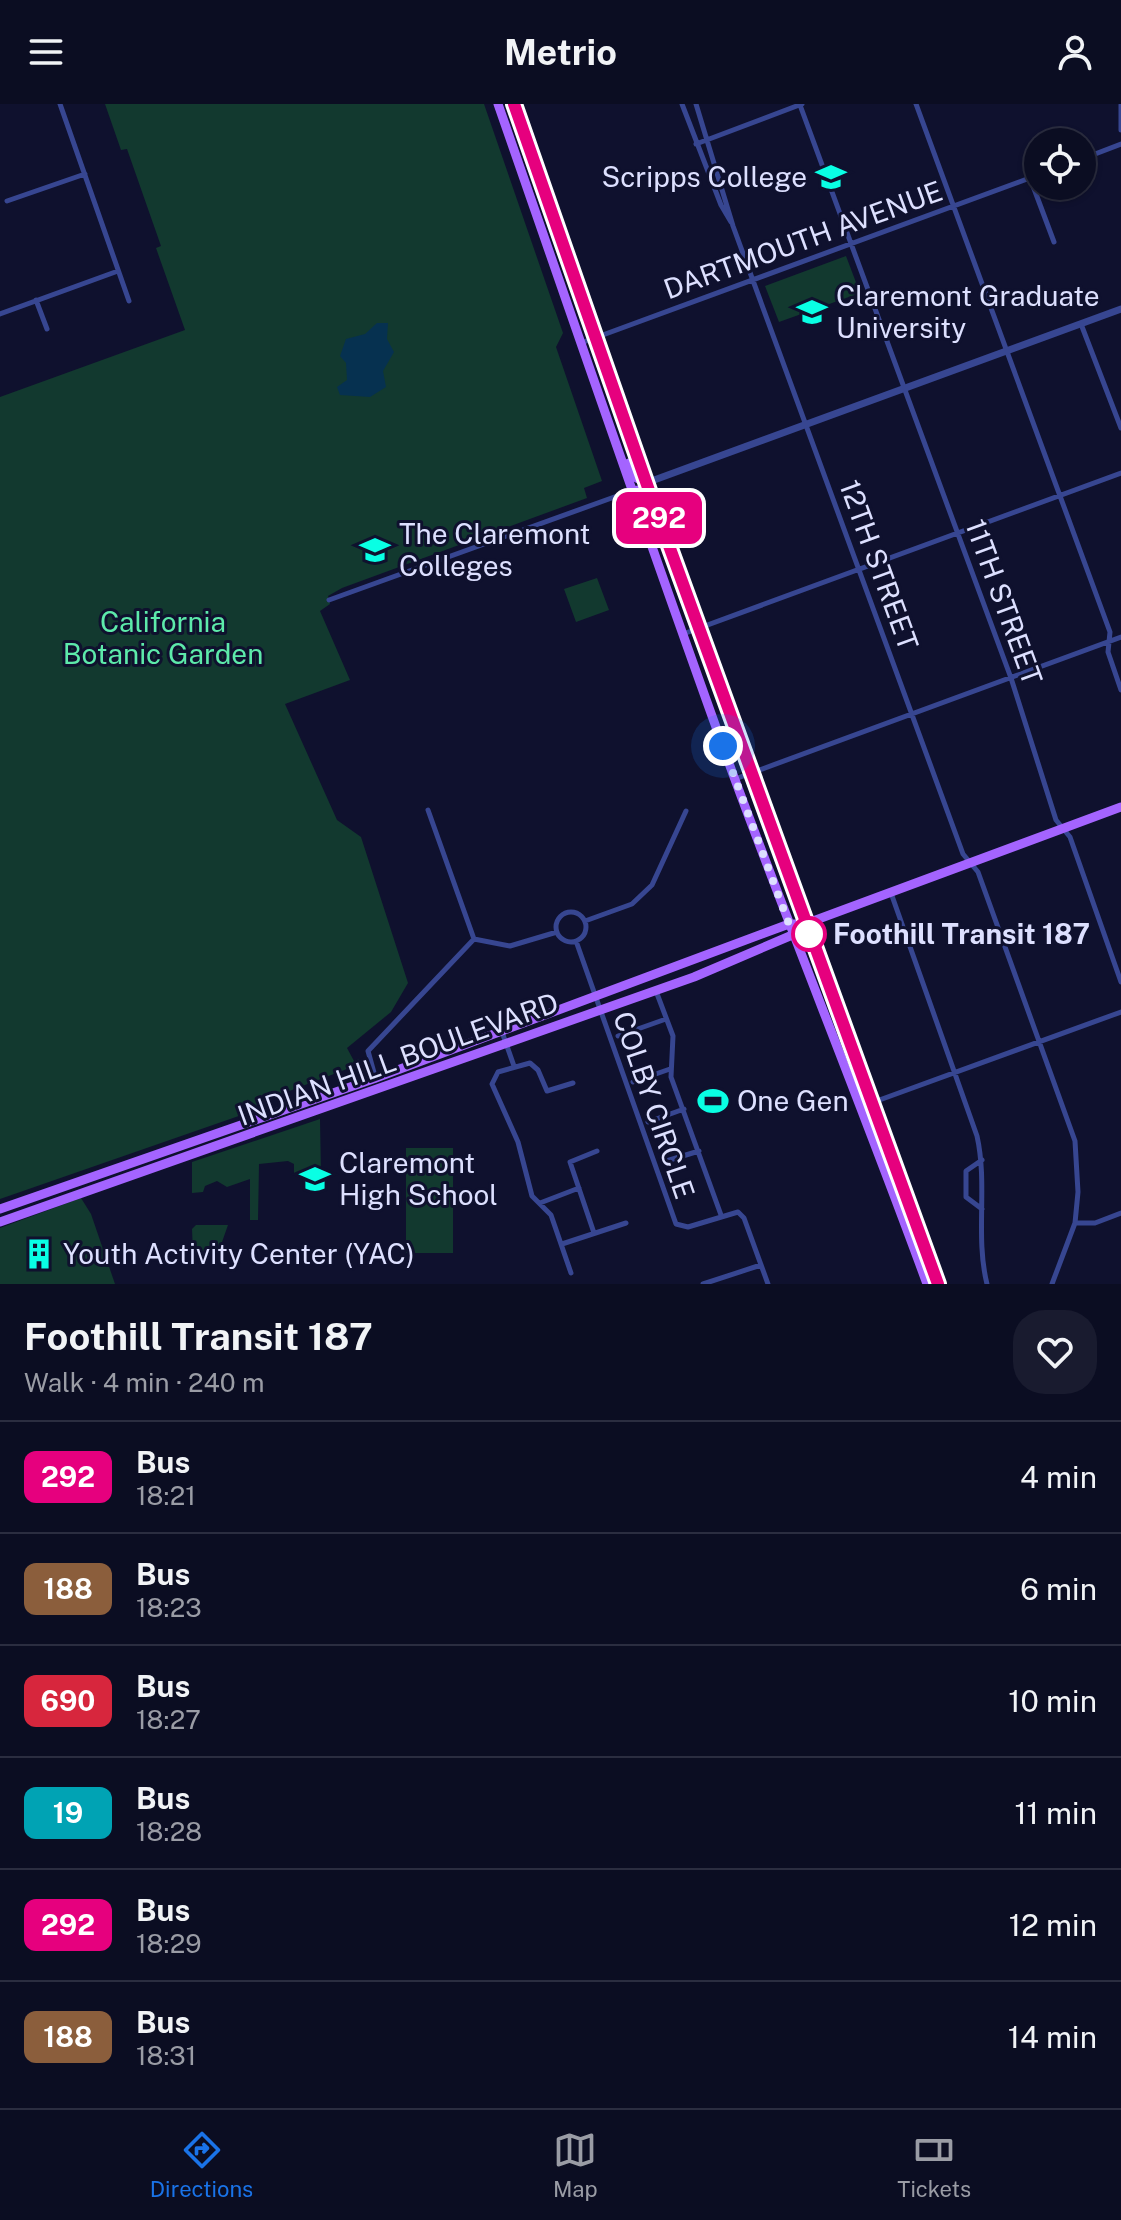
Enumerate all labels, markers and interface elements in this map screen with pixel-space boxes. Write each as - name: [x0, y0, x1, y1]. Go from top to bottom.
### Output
- icon: menu: [24, 30, 68, 74]
- icon: person: [1053, 30, 1097, 74]
- text: Metrio: [504, 31, 617, 73]
- map controls: [1024, 128, 1096, 200]
- button: locate: [1024, 128, 1096, 200]
- place label: Scripps College: [602, 160, 807, 193]
- school or university icon: Scripps College: [814, 160, 848, 194]
- street label: DARTMOUTH AVENUE: [659, 174, 947, 305]
- place label: Claremont Graduate University: [836, 279, 1100, 344]
- school or university icon: Claremont Graduate University: [795, 295, 829, 329]
- street label: 12TH STREET: [833, 475, 926, 655]
- line badge: 292: [613, 492, 705, 544]
- text: 292: [632, 501, 686, 534]
- street label: 11TH STREET: [959, 515, 1050, 689]
- place label: The Claremont Colleges: [399, 517, 590, 582]
- school or university icon: The Claremont Colleges: [358, 533, 392, 567]
- park label: California Botanic Garden: [63, 605, 263, 670]
- your location: [703, 726, 743, 766]
- marker: Foothill Transit 187: [792, 917, 826, 951]
- place label: Foothill Transit 187: [833, 917, 1090, 950]
- street label: INDIAN HILL BOULEVARD: [233, 985, 563, 1132]
- street label: COLBY CIRCLE: [607, 1007, 702, 1203]
- sports icon: One Gen: [696, 1084, 730, 1118]
- place label: One Gen: [737, 1084, 849, 1117]
- place label: Claremont High School: [339, 1146, 498, 1211]
- school or university icon: Claremont High School: [298, 1162, 332, 1196]
- building icon: Youth Activity Center (YAC): [22, 1237, 56, 1271]
- place label: Youth Activity Center (YAC): [63, 1237, 415, 1270]
- button: heart: [1013, 1310, 1097, 1394]
- text: Foothill Transit 187: [24, 1314, 373, 1359]
- text: Walk · 4 min · 240 m: [24, 1367, 265, 1398]
- text: Bus: [136, 1444, 190, 1480]
- text: 4 min: [1020, 1459, 1097, 1495]
- text: 292: [41, 1460, 95, 1493]
- text: 18:21: [136, 1480, 196, 1511]
- text: Bus: [136, 1556, 190, 1592]
- text: 6 min: [1020, 1571, 1097, 1607]
- text: 188: [43, 1572, 93, 1605]
- text: 18:23: [136, 1592, 202, 1623]
- text: Bus: [136, 1668, 190, 1704]
- text: 10 min: [1008, 1683, 1097, 1719]
- text: 690: [41, 1684, 95, 1717]
- text: 18:27: [136, 1704, 201, 1735]
- text: Bus: [136, 1780, 190, 1816]
- text: 11 min: [1014, 1795, 1097, 1831]
- text: 19: [53, 1796, 83, 1829]
- text: 18:28: [136, 1816, 202, 1847]
- text: Bus: [136, 1892, 190, 1928]
- text: 12 min: [1009, 1907, 1097, 1943]
- text: 292: [41, 1908, 95, 1941]
- text: 18:29: [136, 1928, 202, 1959]
- text: Bus: [136, 2004, 190, 2040]
- text: 14 min: [1008, 2019, 1097, 2055]
- text: 188: [43, 2020, 93, 2053]
- text: 18:31: [136, 2040, 196, 2071]
- tab: Directions: [150, 2128, 253, 2202]
- tab: Map: [553, 2128, 598, 2202]
- tab: Tickets: [897, 2128, 971, 2202]

